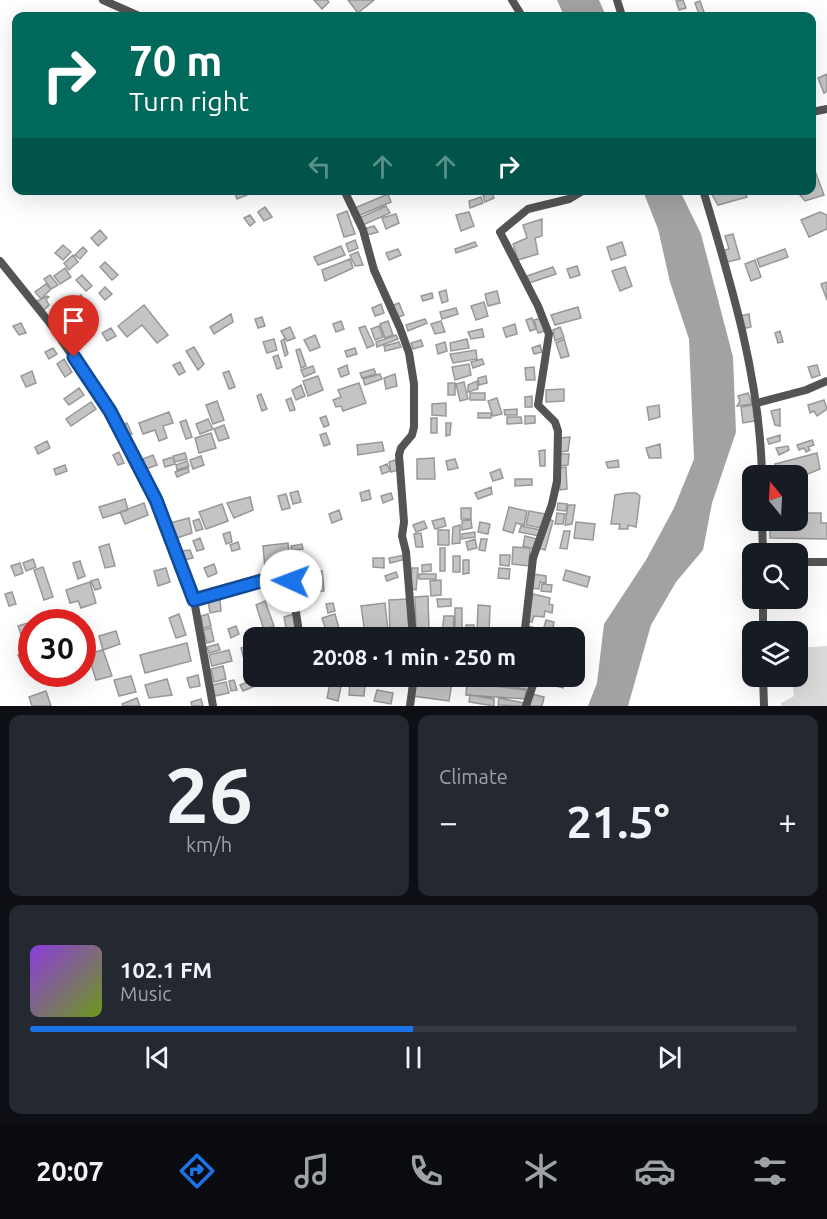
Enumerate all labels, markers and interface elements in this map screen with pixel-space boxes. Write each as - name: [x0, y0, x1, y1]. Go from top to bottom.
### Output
- icon: right: [30, 36, 108, 114]
- text: 70 m: [129, 37, 223, 84]
- text: Turn right: [129, 86, 249, 116]
- icon: left: [303, 150, 336, 183]
- icon: ahead: [366, 150, 399, 183]
- icon: ahead: [429, 150, 462, 183]
- icon: right: [492, 150, 525, 183]
- pin: [48, 295, 99, 357]
- icon: arrive: [57, 304, 90, 337]
- north arrow: [742, 465, 808, 531]
- map controls: [742, 465, 808, 687]
- button: search: [742, 543, 808, 609]
- position arrow: [259, 549, 323, 613]
- speed limit sign: 30: [18, 609, 96, 687]
- button: layers: [742, 621, 808, 687]
- text: 20:08 · 1 min · 250 m: [312, 644, 516, 669]
- text: 26: [165, 750, 253, 838]
- text: Climate: [439, 765, 508, 788]
- text: 21.5°: [566, 796, 670, 847]
- text: −: [439, 803, 458, 840]
- text: +: [778, 803, 797, 840]
- text: km/h: [186, 833, 232, 856]
- text: 102.1 FM: [120, 957, 212, 982]
- text: Music: [120, 982, 172, 1005]
- icon: previous: [141, 1041, 174, 1074]
- icon: pause: [397, 1041, 430, 1074]
- icon: next: [653, 1041, 686, 1074]
- icon: directions: [176, 1150, 218, 1192]
- icon: music: [291, 1150, 333, 1192]
- icon: phone: [405, 1150, 447, 1192]
- icon: climate: [520, 1150, 562, 1192]
- icon: car: [634, 1150, 676, 1192]
- icon: filters: [749, 1150, 791, 1192]
- text: 20:07: [36, 1156, 104, 1186]

